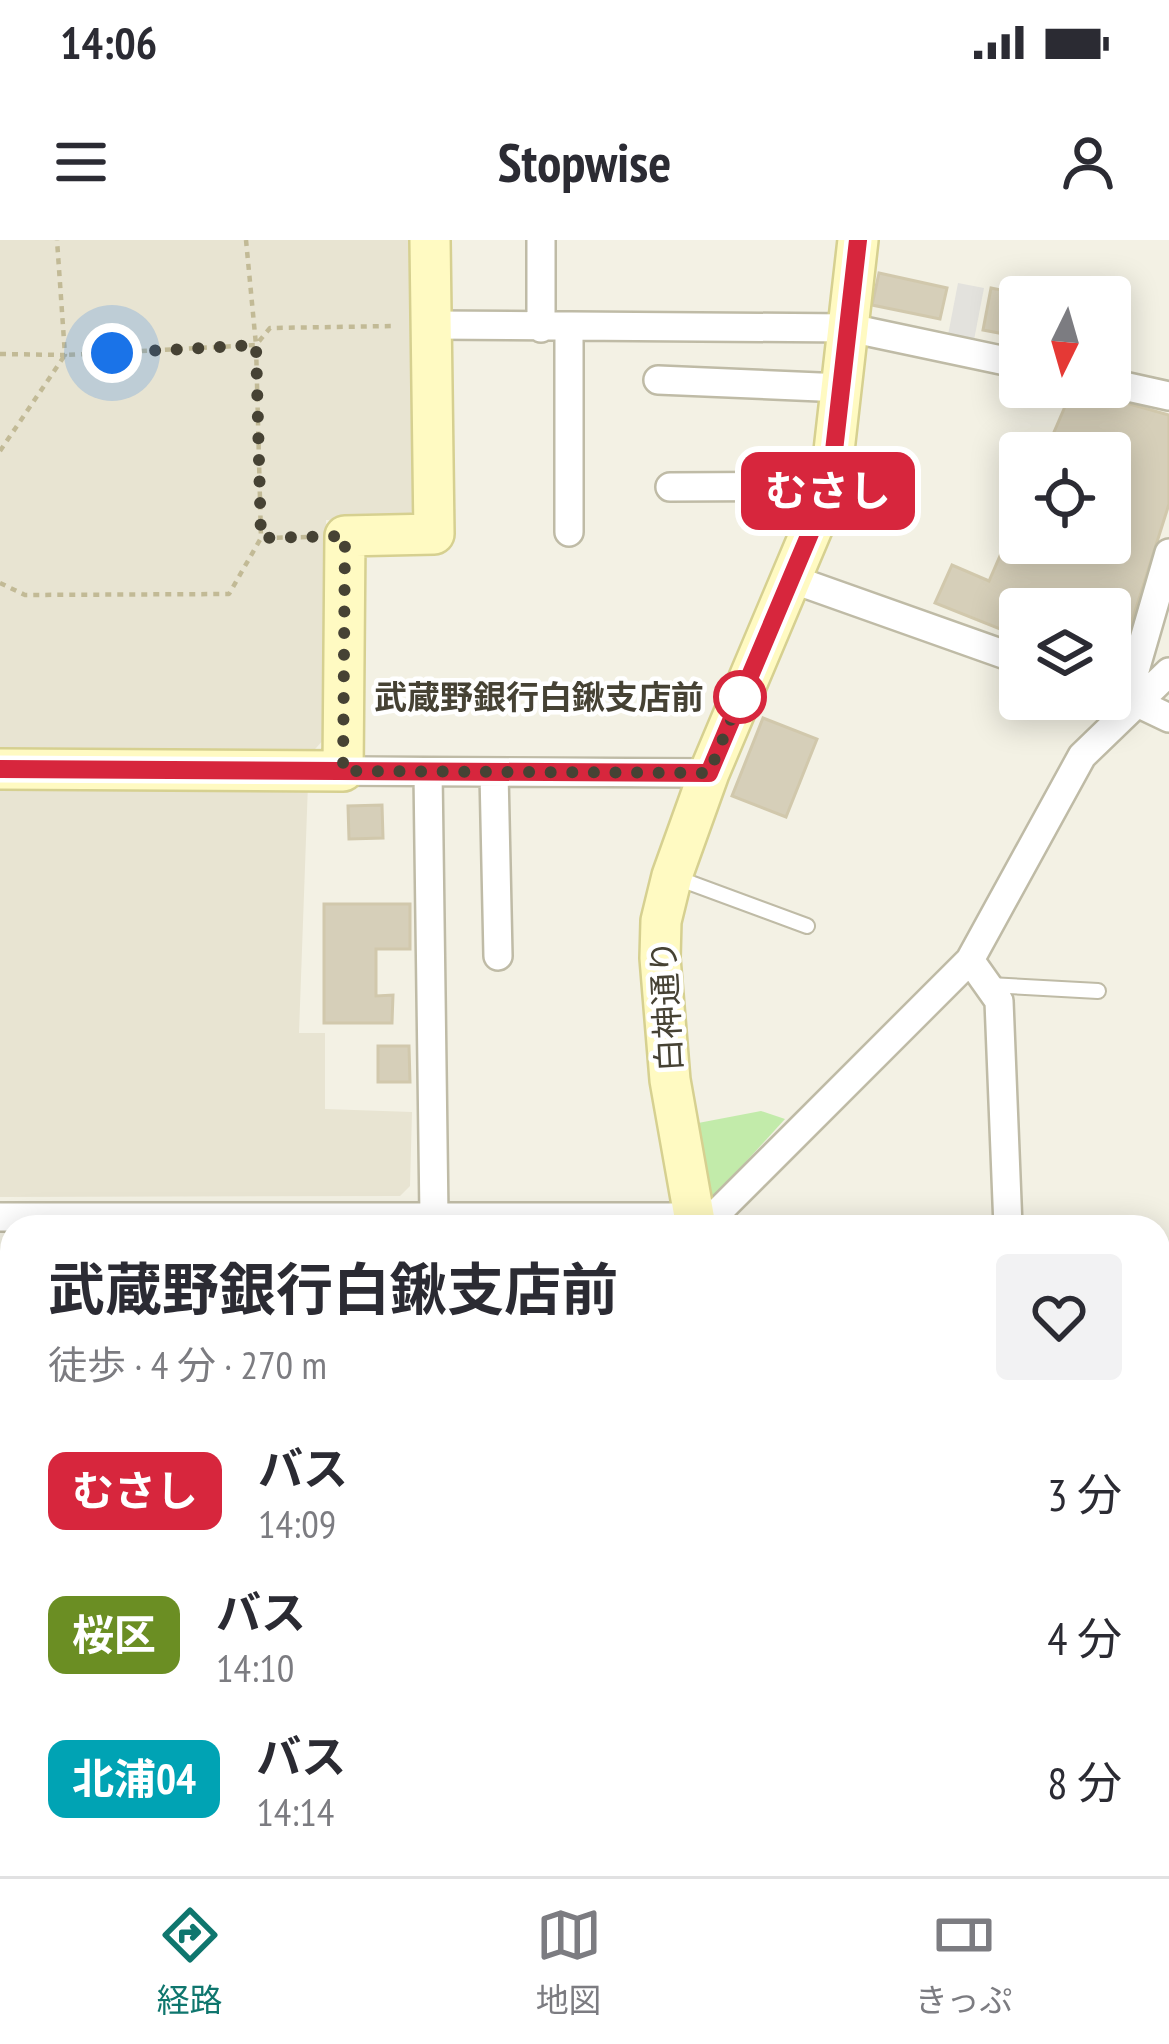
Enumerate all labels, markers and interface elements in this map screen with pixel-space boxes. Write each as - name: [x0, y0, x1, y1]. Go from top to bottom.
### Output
- text: 14:06: [60, 13, 157, 71]
- text: Stopwise: [498, 127, 671, 197]
- icon: menu: [48, 129, 114, 195]
- icon: person: [1055, 129, 1121, 195]
- north arrow: [999, 276, 1131, 408]
- map controls: [999, 276, 1131, 720]
- your location: [82, 323, 142, 383]
- button: locate: [999, 432, 1131, 564]
- line badge: むさし: [759, 452, 897, 530]
- text: むさし: [765, 463, 891, 518]
- button: layers: [999, 588, 1131, 720]
- marker: 武蔵野銀行白鍬支店前: [715, 672, 765, 722]
- place label: 武蔵野銀行白鍬支店前: [374, 675, 704, 718]
- street label: 白神通り: [641, 939, 690, 1073]
- text: 武蔵野銀行白鍬支店前: [48, 1252, 618, 1326]
- button: heart: [996, 1254, 1122, 1380]
- text: 徒歩 · 4 分 · 270 m: [48, 1339, 327, 1390]
- text: バス: [258, 1439, 348, 1497]
- text: むさし: [72, 1463, 198, 1518]
- text: 3 分: [1047, 1465, 1122, 1523]
- text: 14:09: [258, 1498, 336, 1549]
- text: バス: [216, 1583, 306, 1641]
- text: 桜区: [72, 1607, 156, 1662]
- text: 4 分: [1047, 1609, 1122, 1667]
- text: 14:10: [216, 1642, 294, 1693]
- text: バス: [256, 1727, 346, 1785]
- text: 北浦04: [72, 1751, 196, 1806]
- text: 8 分: [1047, 1753, 1122, 1811]
- text: 14:14: [256, 1786, 334, 1837]
- tab: 経路: [157, 1902, 223, 2022]
- tab: 地図: [536, 1902, 602, 2022]
- tab: きっぷ: [915, 1902, 1012, 2022]

